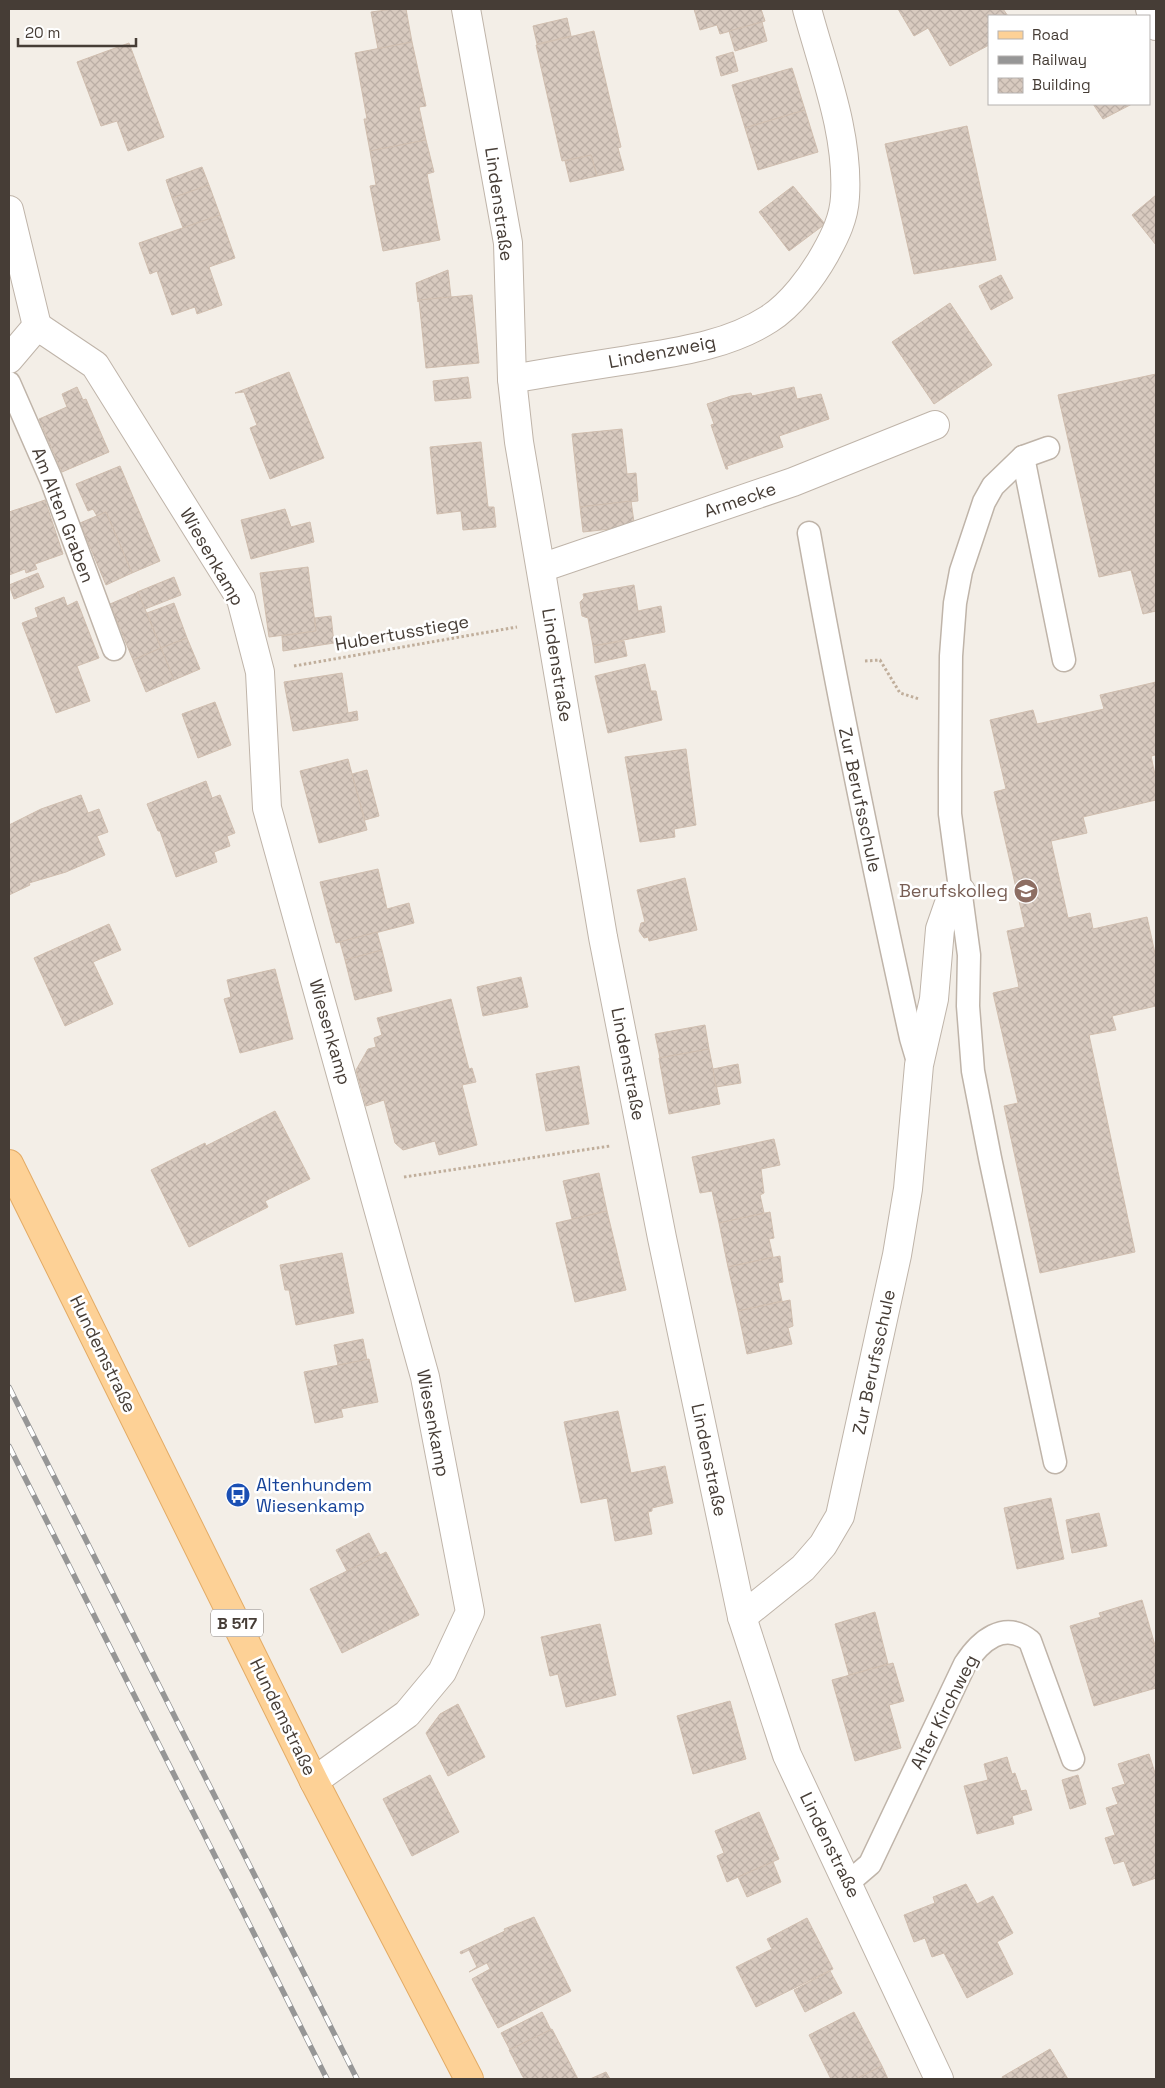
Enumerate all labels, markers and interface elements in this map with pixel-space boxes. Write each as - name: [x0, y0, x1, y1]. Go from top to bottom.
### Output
- scale bar: [18, 15, 135, 47]
- legend: [988, 15, 1150, 105]
- text: 20 m: [25, 23, 60, 42]
- text: Road: [1032, 25, 1069, 44]
- text: Railway: [1032, 50, 1087, 69]
- text: Building: [1032, 75, 1091, 94]
- street label: Lindenstraße: [480, 145, 519, 262]
- street label: Lindenzweig: [606, 330, 717, 373]
- street label: Am Alten Graben: [27, 444, 100, 586]
- street label: Armecke: [701, 476, 779, 523]
- street label: Wiesenkamp: [175, 504, 250, 610]
- street label: Lindenstraße: [537, 606, 578, 723]
- street label: Hubertusstiege: [333, 609, 471, 656]
- street label: Zur Berufsschule: [834, 725, 887, 874]
- school or university icon: Berufskolleg: [1013, 878, 1039, 904]
- place label: Berufskolleg: [899, 879, 1008, 902]
- street label: Wiesenkamp: [304, 976, 357, 1087]
- street label: Lindenstraße: [606, 1005, 651, 1122]
- street label: Zur Berufsschule: [847, 1287, 900, 1436]
- street label: Hundemstraße: [65, 1291, 142, 1416]
- street label: Wiesenkamp: [412, 1367, 455, 1479]
- street label: Lindenstraße: [686, 1401, 733, 1518]
- place label: Altenhundem Wiesenkamp: [256, 1473, 372, 1517]
- bus stop icon: Altenhundem Wiesenkamp: [225, 1482, 251, 1508]
- road number: B 517: [211, 1610, 263, 1636]
- street label: Alter Kirchweg: [905, 1651, 982, 1773]
- street label: Hundemstraße: [245, 1654, 322, 1779]
- street label: Lindenstraße: [795, 1788, 866, 1901]

